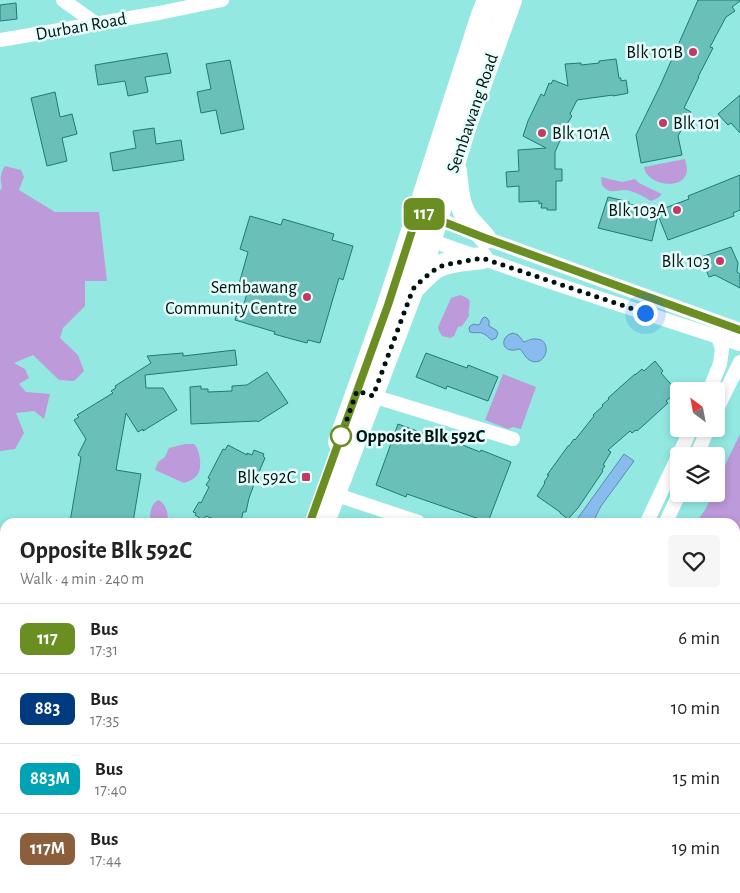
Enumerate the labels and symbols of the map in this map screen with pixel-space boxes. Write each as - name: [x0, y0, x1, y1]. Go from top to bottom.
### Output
- street label: Durban Road: [34, 10, 128, 44]
- place label: Blk 101B: [626, 44, 683, 62]
- marker: Blk 101B: [687, 46, 699, 58]
- street label: Sembawang Road: [444, 51, 502, 175]
- place label: Blk 101: [673, 115, 720, 133]
- marker: Blk 101: [657, 117, 669, 129]
- place label: Blk 101A: [552, 125, 610, 143]
- marker: Blk 101A: [536, 127, 548, 139]
- line badge: 117: [395, 198, 453, 230]
- place label: Blk 103A: [608, 202, 668, 220]
- marker: Blk 103A: [671, 204, 683, 216]
- place label: Blk 103: [662, 253, 710, 271]
- marker: Blk 103: [714, 255, 726, 267]
- place label: Sembawang Community Centre: [165, 279, 297, 318]
- marker: Sembawang Community Centre: [301, 291, 313, 303]
- your location: [633, 301, 658, 326]
- north arrow: [670, 382, 725, 438]
- marker: Opposite Blk 592C: [330, 425, 352, 447]
- place label: Opposite Blk 592C: [356, 428, 486, 446]
- place label: Blk 592C: [237, 469, 296, 487]
- marker: Blk 592C: [300, 471, 312, 483]

